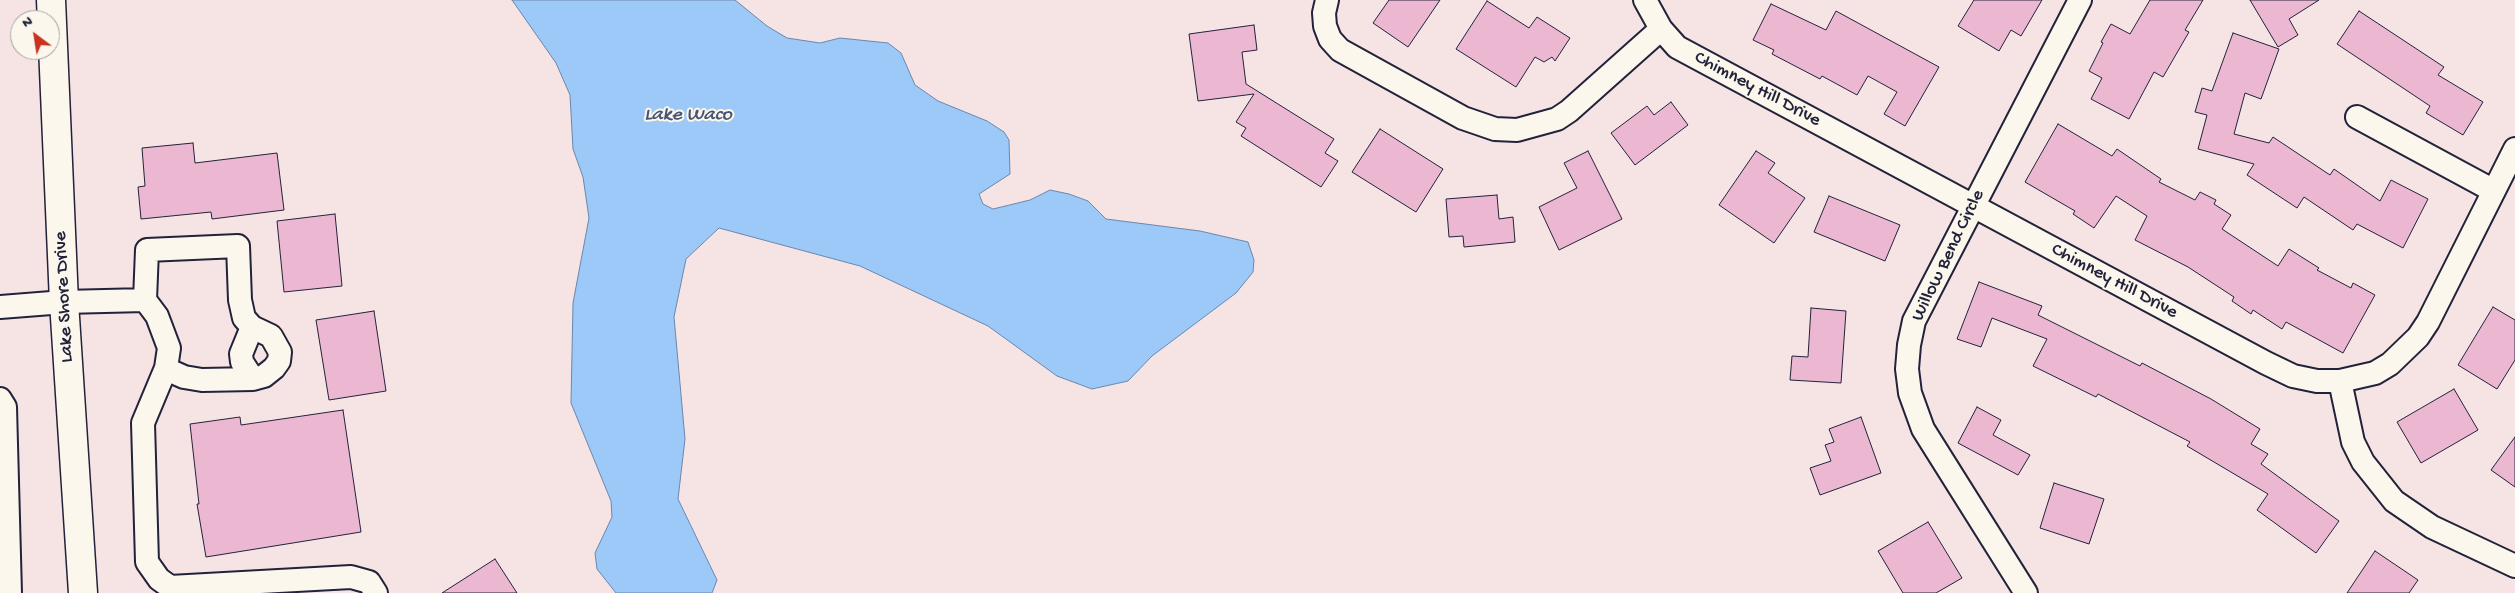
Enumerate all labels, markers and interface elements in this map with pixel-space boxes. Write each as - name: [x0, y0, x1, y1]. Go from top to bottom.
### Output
- north arrow: [10, 10, 60, 60]
- text: N: [19, 13, 36, 32]
- street label: Chimney Hill Drive: [1690, 47, 1824, 133]
- water label: Lake Waco: [644, 104, 732, 128]
- street label: Willow Bend Circle: [1907, 187, 1991, 325]
- street label: Lake Shore Drive: [50, 231, 80, 363]
- street label: Chimney Hill Drive: [2047, 239, 2181, 325]

